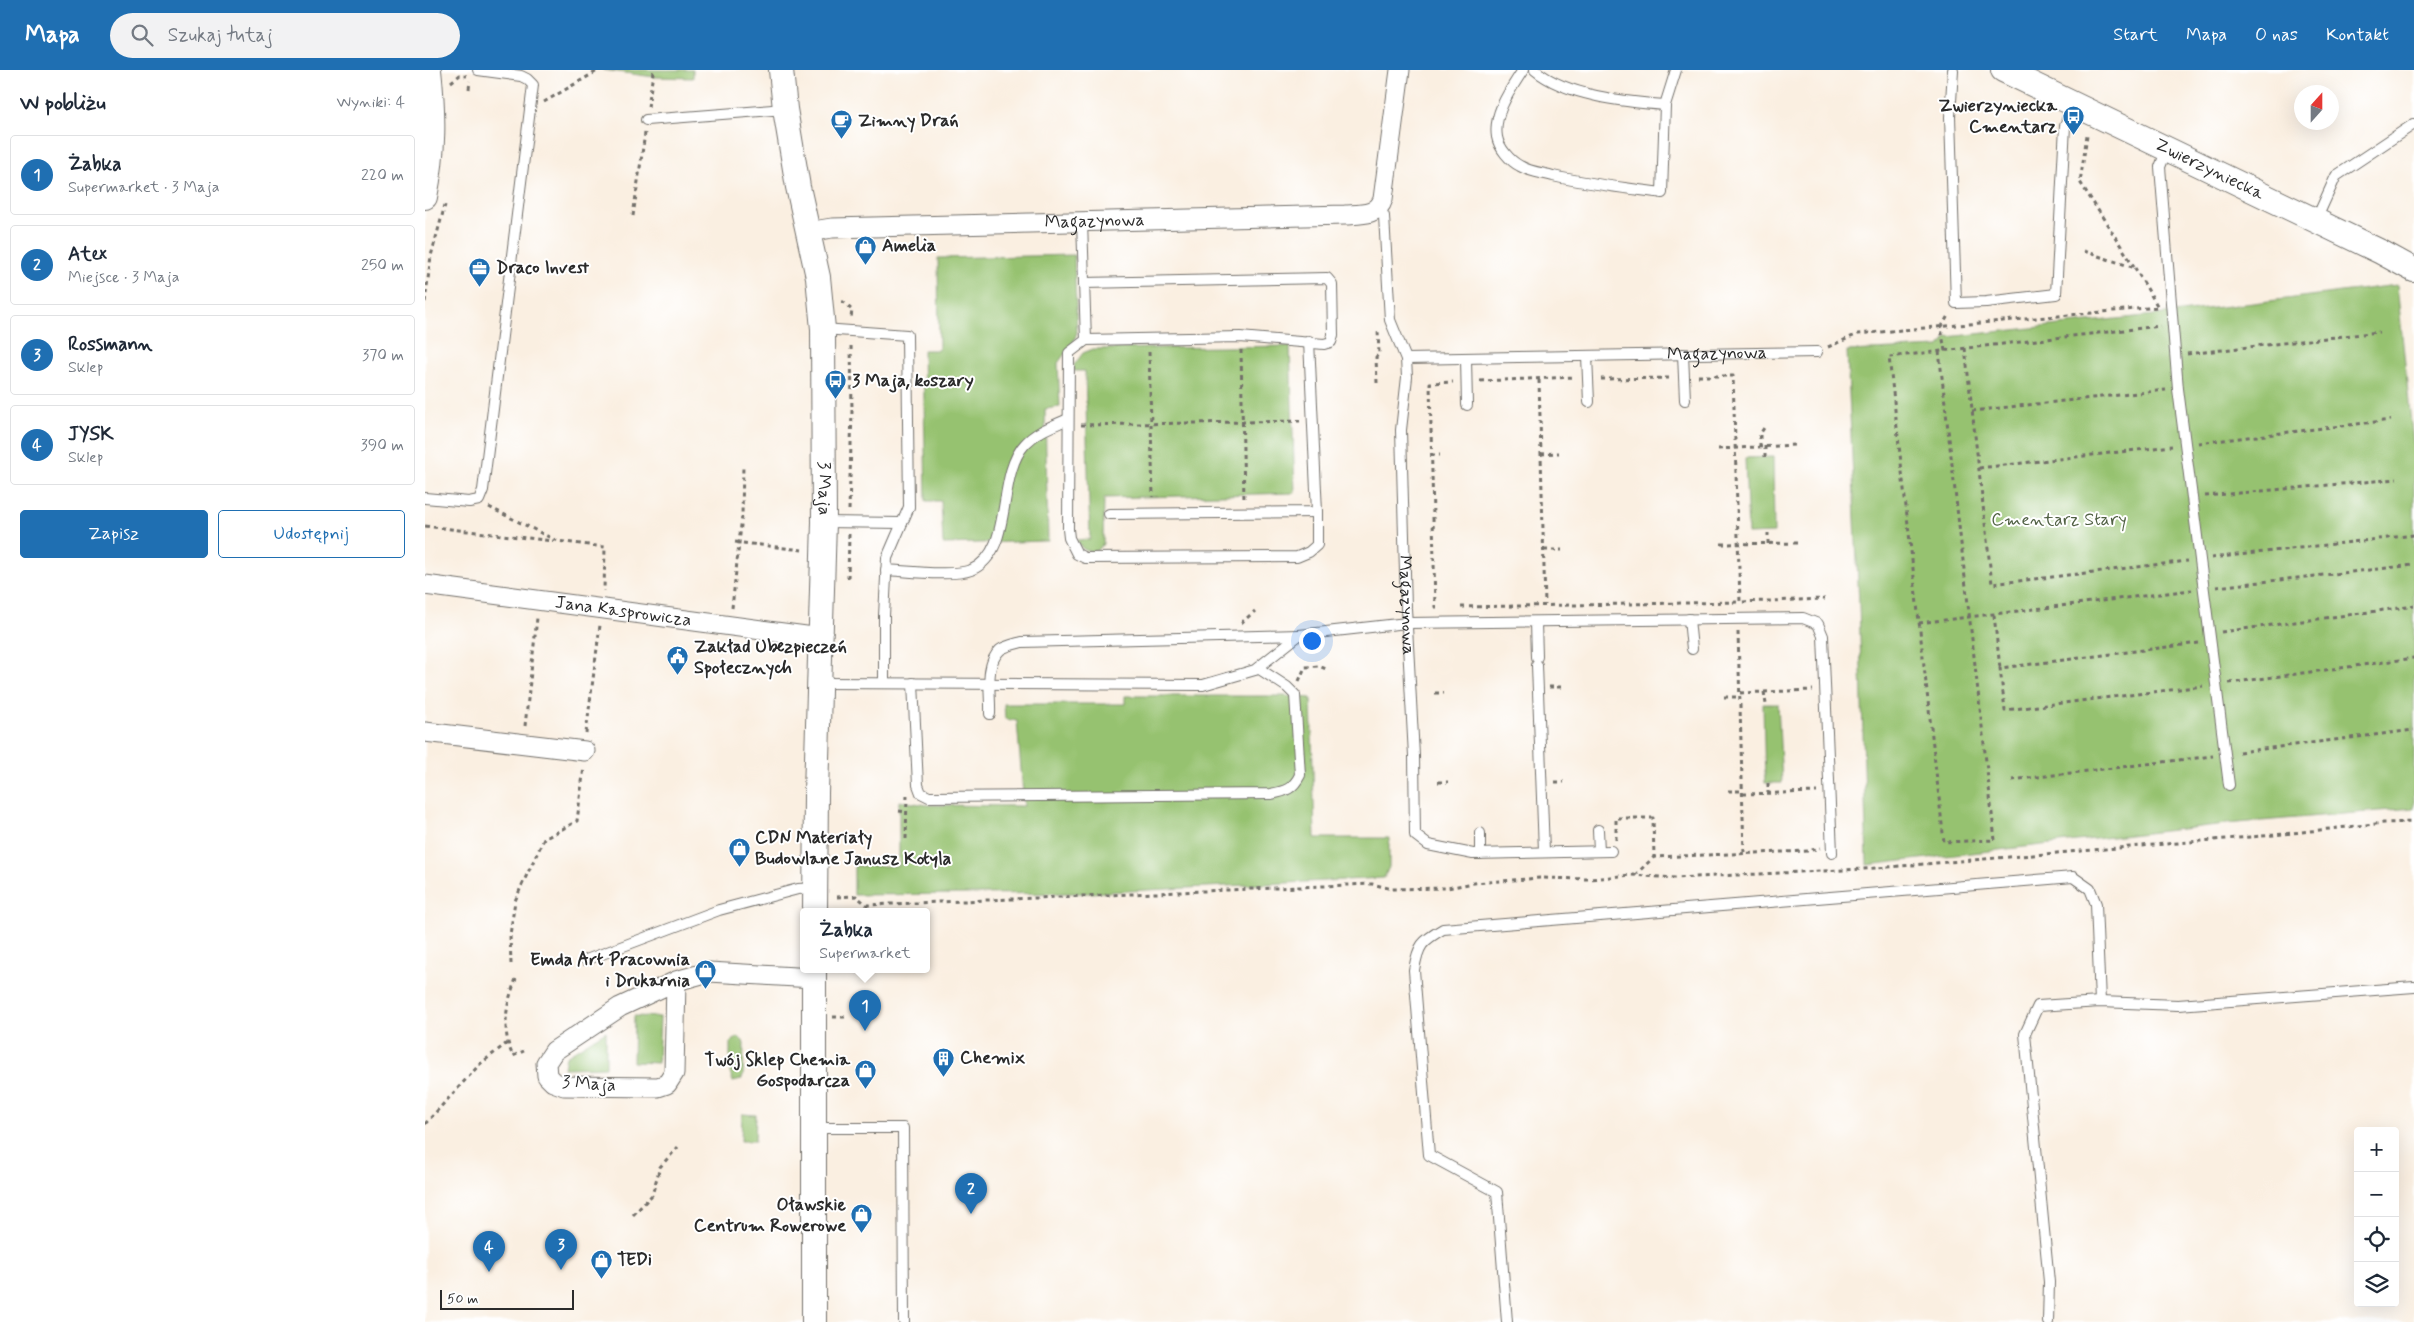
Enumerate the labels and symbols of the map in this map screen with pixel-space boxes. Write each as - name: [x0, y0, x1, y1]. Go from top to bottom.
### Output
- north arrow: [2294, 85, 2339, 130]
- place label: Zwierzyniecka Cmentarz: [1938, 94, 2058, 139]
- bus stop icon: Zwierzyniecka Cmentarz: [2061, 104, 2085, 135]
- cafe icon: Zimny Drań: [830, 109, 854, 140]
- place label: Zimny Drań: [858, 109, 959, 133]
- street label: Zwierzyniecka: [2151, 133, 2268, 206]
- street label: Magazynowa: [1044, 208, 1145, 236]
- shop icon: Amelia: [854, 234, 878, 265]
- place label: Amelia: [882, 234, 936, 258]
- office icon: Draco Invest: [468, 256, 492, 287]
- place label: Draco Invest: [496, 256, 589, 280]
- street label: Magazynowa: [1667, 341, 1767, 368]
- bus stop icon: 3 Maja, koszary: [824, 369, 848, 400]
- place label: 3 Maja, koszary: [852, 369, 974, 393]
- street label: 3 Maja: [812, 461, 836, 515]
- park label: Cmentarz Stary: [1991, 508, 2127, 532]
- street label: Magazynowa: [1391, 555, 1421, 656]
- street label: Jana Kasprowicza: [554, 591, 693, 633]
- your location: [1299, 628, 1325, 654]
- place label: Zakład Ubezpieczeń Społecznych: [694, 635, 847, 680]
- public building icon: Zakład Ubezpieczeń Społecznych: [666, 645, 690, 676]
- place label: CDN Materiały Budowlane Janusz Kotyla: [755, 826, 952, 871]
- shop icon: CDN Materiały Budowlane Janusz Kotyla: [727, 836, 751, 867]
- place label: Emda Art Pracownia i Drukarnia: [530, 948, 690, 993]
- shop icon: Emda Art Pracownia i Drukarnia: [694, 958, 718, 989]
- pin: 1: [849, 990, 881, 1031]
- building icon: Chemix: [932, 1046, 956, 1077]
- place label: Chemix: [960, 1046, 1026, 1070]
- place label: Twój Sklep Chemia Gospodarcza: [704, 1048, 851, 1093]
- shop icon: Twój Sklep Chemia Gospodarcza: [854, 1058, 878, 1089]
- street label: 3 Maja: [561, 1070, 617, 1098]
- pin: 2: [955, 1173, 987, 1214]
- place label: Oławskie Centrum Rowerowe: [694, 1193, 847, 1238]
- shop icon: Oławskie Centrum Rowerowe: [850, 1203, 874, 1234]
- pin: 3: [545, 1229, 577, 1270]
- pin: 4: [473, 1231, 505, 1272]
- shop icon: TEDi: [589, 1248, 613, 1279]
- place label: TEDi: [617, 1248, 652, 1272]
- scale bar: [440, 1287, 574, 1310]

